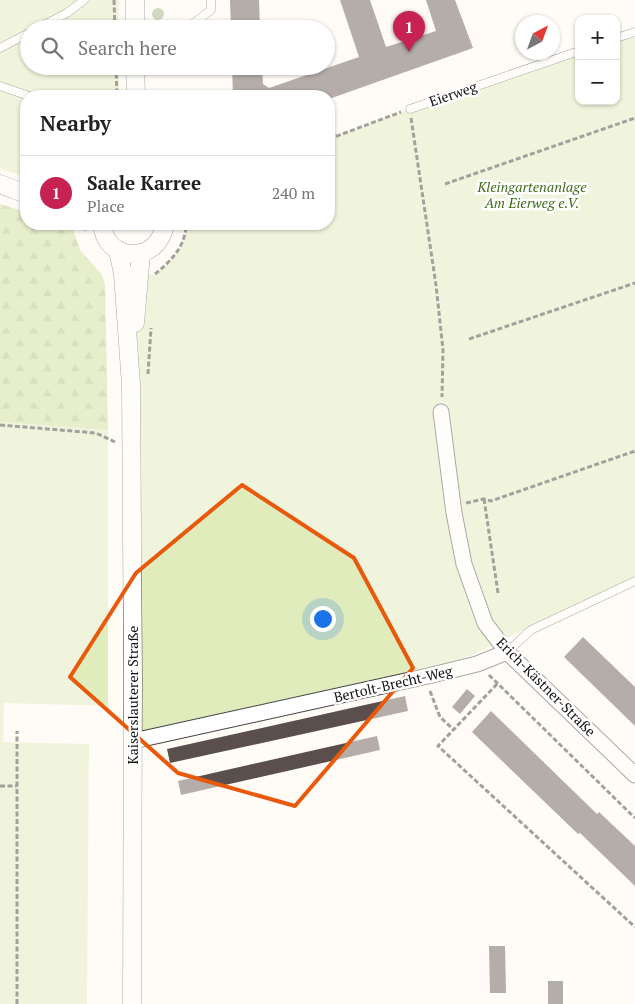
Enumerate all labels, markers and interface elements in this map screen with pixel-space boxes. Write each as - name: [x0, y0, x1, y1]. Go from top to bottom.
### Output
- pin: 1: [393, 11, 425, 52]
- north arrow: [515, 15, 560, 60]
- map controls: [575, 15, 620, 105]
- button: +: [575, 15, 620, 60]
- search box: [20, 20, 335, 75]
- icon: search: [38, 34, 66, 62]
- text: Search here: [78, 35, 177, 60]
- button: −: [575, 60, 620, 105]
- street label: Eierweg: [426, 76, 480, 111]
- text: Nearby: [40, 109, 111, 137]
- text: Saale Karree: [87, 170, 201, 195]
- park label: Kleingartenanlage Am Eierweg e.V.: [476, 177, 587, 212]
- text: 1: [51, 182, 61, 204]
- text: 240 m: [272, 182, 315, 204]
- text: Place: [87, 195, 125, 217]
- your location: [310, 606, 336, 632]
- street label: Kaiserslauterer Straße: [123, 626, 142, 764]
- street label: Erich-Kästner-Straße: [493, 633, 600, 740]
- street label: Bertolt-Brecht-Weg: [332, 661, 455, 706]

